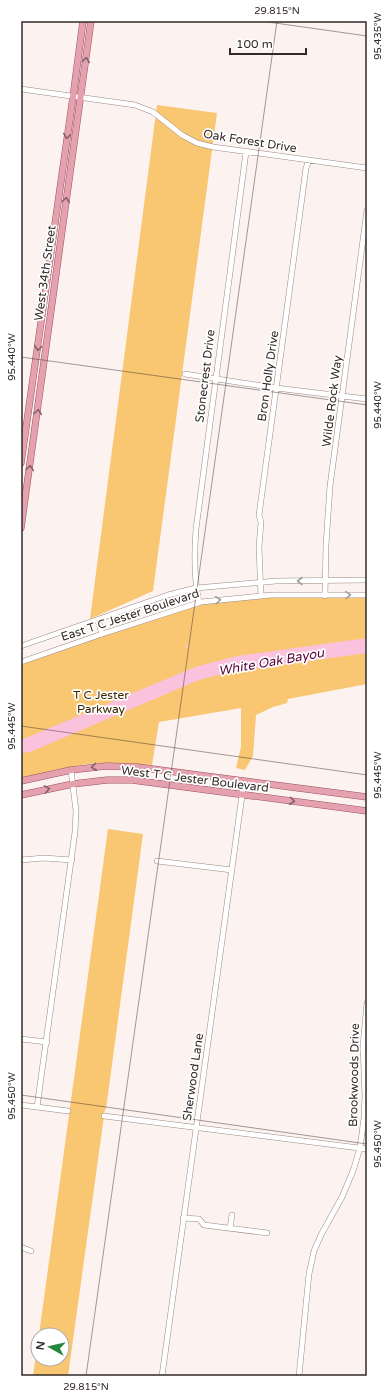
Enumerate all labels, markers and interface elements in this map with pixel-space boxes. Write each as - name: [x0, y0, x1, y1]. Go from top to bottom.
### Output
- text: 29.815°N: [254, 5, 300, 17]
- text: 95.435°W: [372, 12, 384, 60]
- scale bar: [230, 30, 306, 56]
- text: 100 m: [236, 37, 273, 51]
- one-way arrow: [81, 56, 90, 63]
- street label: Oak Forest Drive: [202, 127, 298, 155]
- one-way arrow: [63, 133, 72, 139]
- one-way arrow: [61, 197, 70, 203]
- street label: West 34th Street: [31, 224, 59, 322]
- street label: Stonecrest Drive: [192, 328, 218, 423]
- street label: Bron Holly Drive: [255, 329, 281, 422]
- text: 95.440°W: [6, 333, 18, 381]
- one-way arrow: [34, 344, 43, 351]
- street label: Wilde Rock Way: [319, 354, 345, 448]
- text: 95.440°W: [372, 381, 384, 429]
- one-way arrow: [33, 409, 42, 415]
- one-way arrow: [25, 465, 34, 471]
- one-way arrow: [297, 577, 303, 585]
- street label: East T C Jester Boulevard: [59, 586, 201, 644]
- one-way arrow: [345, 591, 351, 600]
- one-way arrow: [215, 596, 221, 605]
- water label: White Oak Bayou: [217, 645, 326, 679]
- park label: T C Jester Parkway: [73, 688, 129, 716]
- text: 95.445°W: [6, 702, 18, 750]
- text: 95.445°W: [372, 751, 384, 799]
- one-way arrow: [91, 762, 98, 771]
- street label: West T C Jester Boulevard: [120, 763, 270, 795]
- one-way arrow: [44, 786, 50, 794]
- one-way arrow: [289, 797, 295, 806]
- street label: Brookwoods Drive: [346, 1023, 362, 1127]
- street label: Sherwood Lane: [180, 1032, 206, 1122]
- text: 95.450°W: [6, 1072, 18, 1120]
- text: 95.450°W: [372, 1120, 384, 1168]
- north arrow: [30, 1327, 70, 1367]
- text: N: [34, 1340, 48, 1351]
- text: 29.815°N: [63, 1381, 109, 1393]

